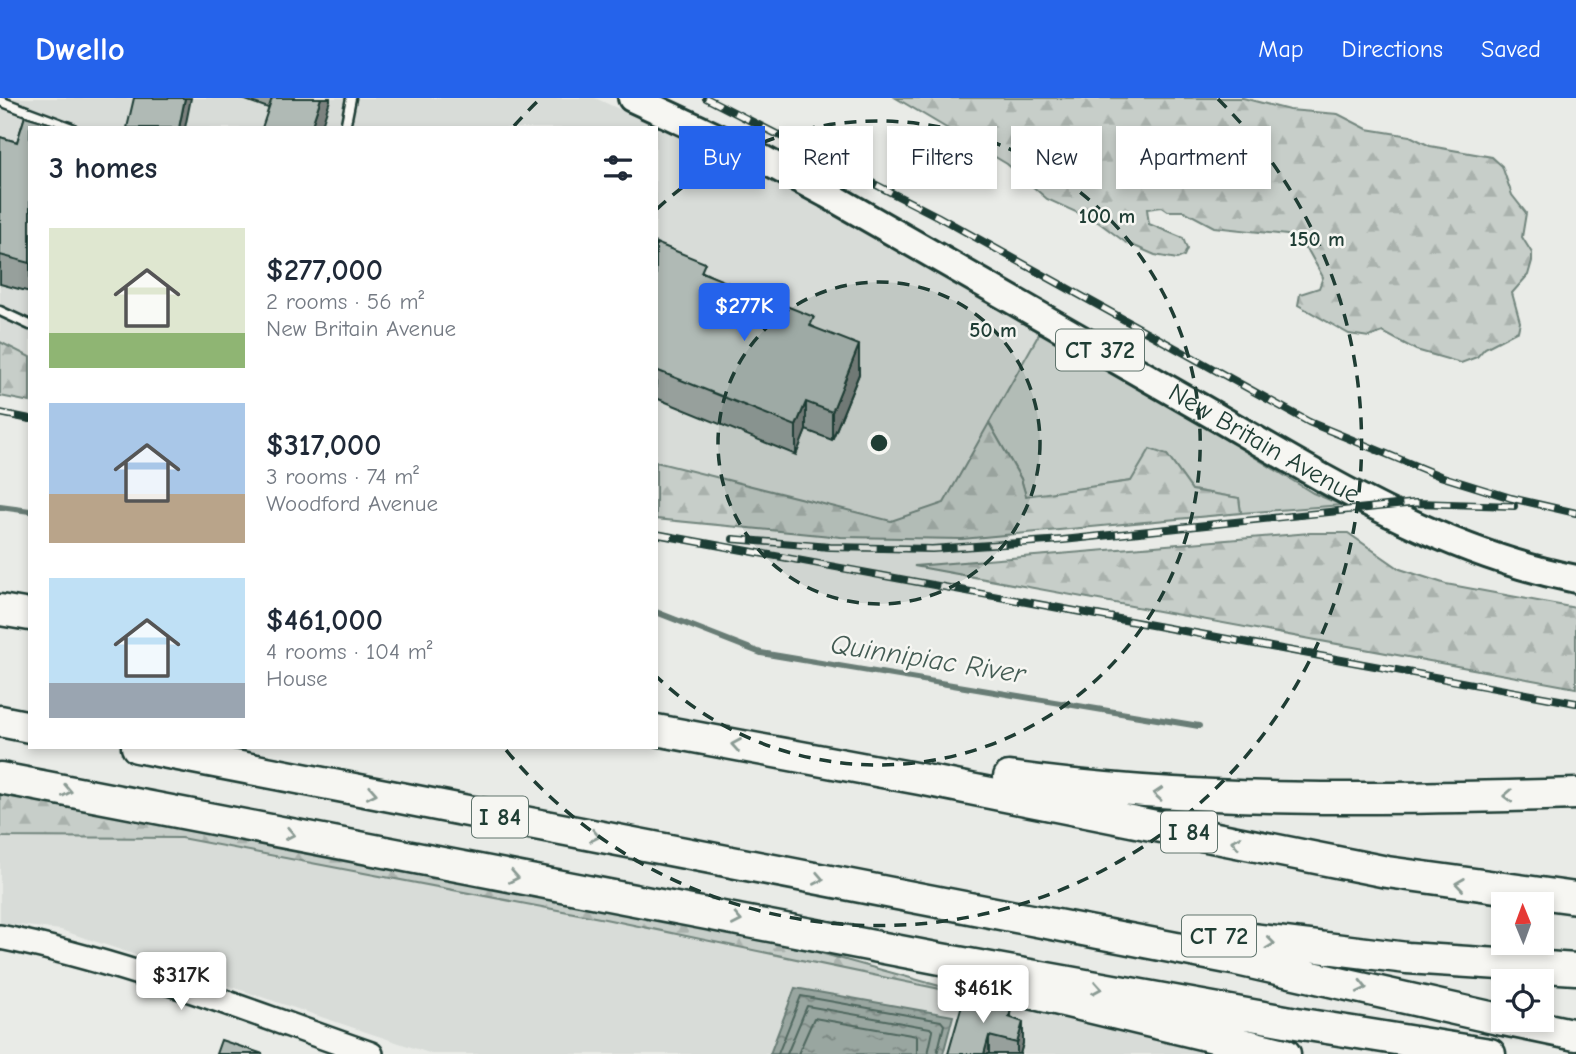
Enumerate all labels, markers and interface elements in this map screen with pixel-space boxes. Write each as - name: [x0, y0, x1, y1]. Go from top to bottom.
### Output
- text: Dwello: [35, 30, 125, 68]
- text: Map: [1258, 35, 1304, 63]
- text: Directions: [1342, 35, 1443, 63]
- text: Saved: [1481, 35, 1541, 63]
- chip: Buy: [679, 126, 765, 189]
- chip: Rent: [779, 126, 873, 189]
- chip: Filters: [887, 126, 997, 189]
- chip: New: [1011, 126, 1102, 189]
- chip: Apartment: [1116, 126, 1271, 189]
- icon: filters: [599, 149, 637, 187]
- text: 3 homes: [49, 151, 157, 186]
- text: 100 m: [1079, 204, 1135, 228]
- text: 150 m: [1289, 227, 1345, 251]
- text: $277,000: [266, 253, 383, 288]
- icon: home: [105, 256, 189, 340]
- pin: $277K: [695, 284, 793, 343]
- text: 2 rooms · 56 m²: [266, 288, 424, 315]
- text: $277K: [715, 292, 773, 319]
- text: New Britain Avenue: [266, 315, 456, 342]
- text: 50 m: [969, 318, 1017, 342]
- road number: CT 372: [1056, 330, 1144, 370]
- street label: New Britain Avenue: [1163, 378, 1365, 510]
- text: $317,000: [266, 428, 381, 463]
- icon: home: [105, 431, 189, 515]
- centre of rings: [867, 431, 891, 455]
- text: 3 rooms · 74 m²: [266, 463, 419, 490]
- text: Woodford Avenue: [266, 490, 438, 517]
- text: $461,000: [266, 603, 383, 638]
- icon: home: [105, 606, 189, 690]
- water label: Quinnipiac River: [828, 628, 1030, 690]
- text: 4 rooms · 104 m²: [266, 638, 433, 665]
- text: House: [266, 665, 328, 692]
- one-way arrow: [730, 738, 742, 753]
- one-way arrow: [61, 783, 73, 798]
- one-way arrow: [366, 784, 378, 799]
- one-way arrow: [1152, 786, 1163, 801]
- one-way arrow: [1502, 788, 1513, 804]
- road number: I 84: [472, 796, 528, 838]
- road number: I 84: [1161, 812, 1217, 852]
- one-way arrow: [284, 825, 296, 840]
- one-way arrow: [589, 828, 601, 843]
- one-way arrow: [1230, 836, 1242, 851]
- one-way arrow: [508, 868, 520, 883]
- one-way arrow: [813, 871, 825, 886]
- one-way arrow: [1454, 877, 1466, 892]
- north arrow: [1491, 892, 1554, 956]
- map controls: [1491, 892, 1554, 1032]
- one-way arrow: [731, 911, 743, 926]
- road number: CT 72: [1182, 916, 1256, 956]
- one-way arrow: [1264, 936, 1276, 951]
- pin: $317K: [132, 953, 230, 1012]
- text: $317K: [152, 961, 210, 988]
- pin: $461K: [934, 965, 1032, 1025]
- button: locate: [1491, 969, 1554, 1032]
- text: $461K: [954, 974, 1012, 1001]
- one-way arrow: [1091, 979, 1103, 994]
- one-way arrow: [1356, 979, 1368, 994]

